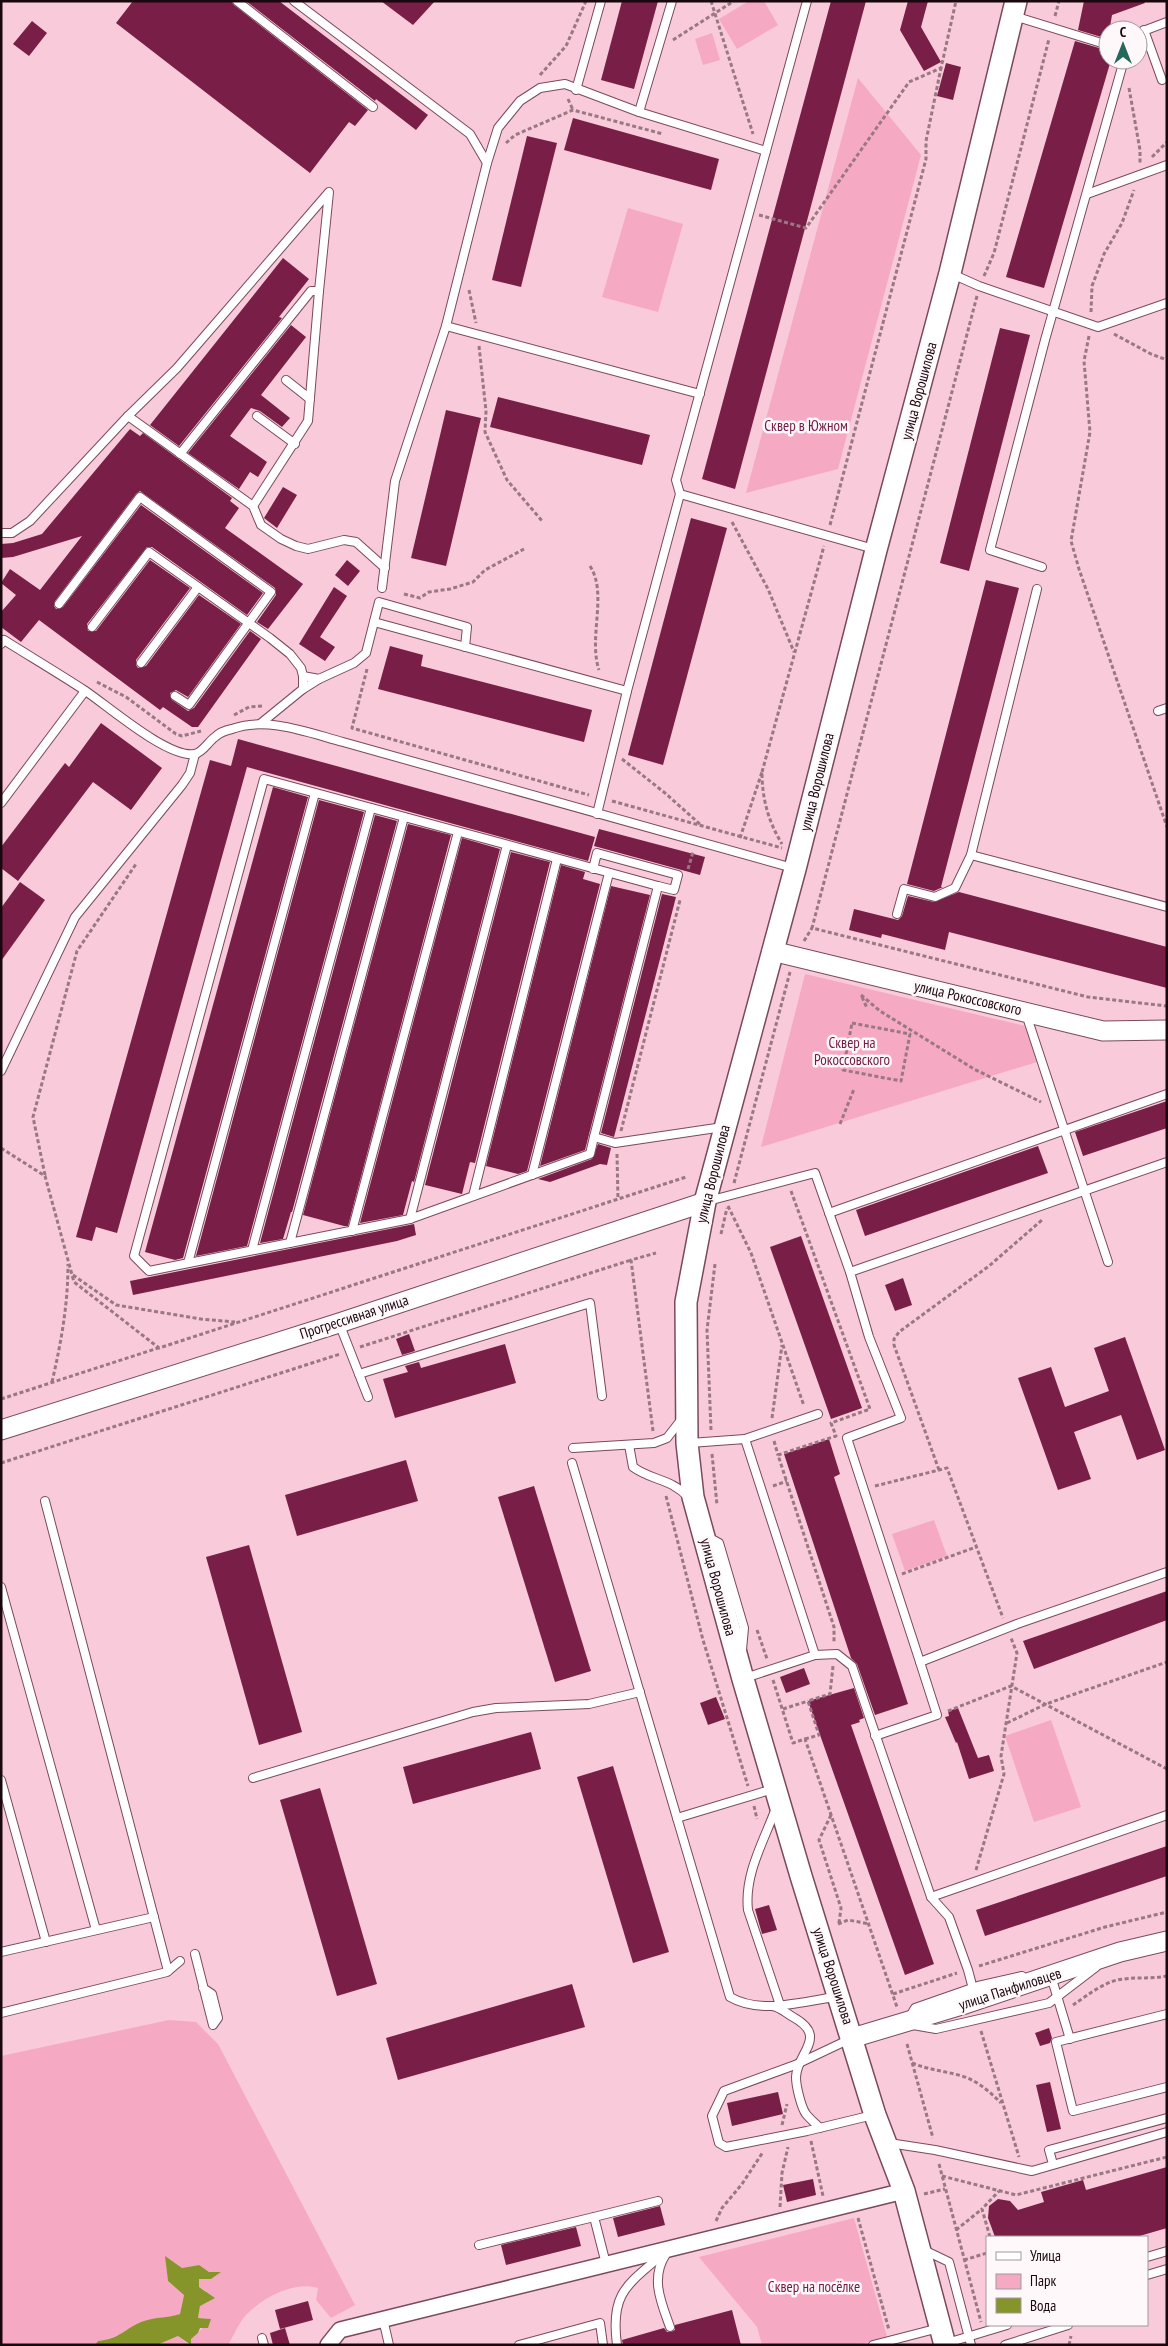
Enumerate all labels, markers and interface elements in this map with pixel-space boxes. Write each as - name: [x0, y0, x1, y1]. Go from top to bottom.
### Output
- north arrow: [1098, 20, 1148, 70]
- text: С: [1120, 23, 1127, 41]
- street label: улица Ворошилова: [896, 340, 941, 442]
- park label: Сквер в Южном: [764, 416, 848, 435]
- street label: улица Ворошилова: [795, 731, 838, 833]
- street label: улица Рокоссовского: [912, 976, 1024, 1019]
- park label: Сквер на Рокоссовского: [814, 1033, 890, 1069]
- street label: улица Ворошилова: [691, 1123, 734, 1225]
- street label: Прогрессивная улица: [297, 1290, 411, 1343]
- street label: улица Ворошилова: [696, 1536, 741, 1638]
- street label: улица Ворошилова: [809, 1925, 858, 2027]
- street label: улица Панфиловцев: [956, 1963, 1064, 2014]
- legend: [986, 2236, 1148, 2326]
- text: Улица: [1030, 2246, 1061, 2265]
- text: Парк: [1030, 2271, 1056, 2290]
- park label: Сквер на посёлке: [768, 2277, 860, 2296]
- text: Вода: [1030, 2296, 1056, 2315]

